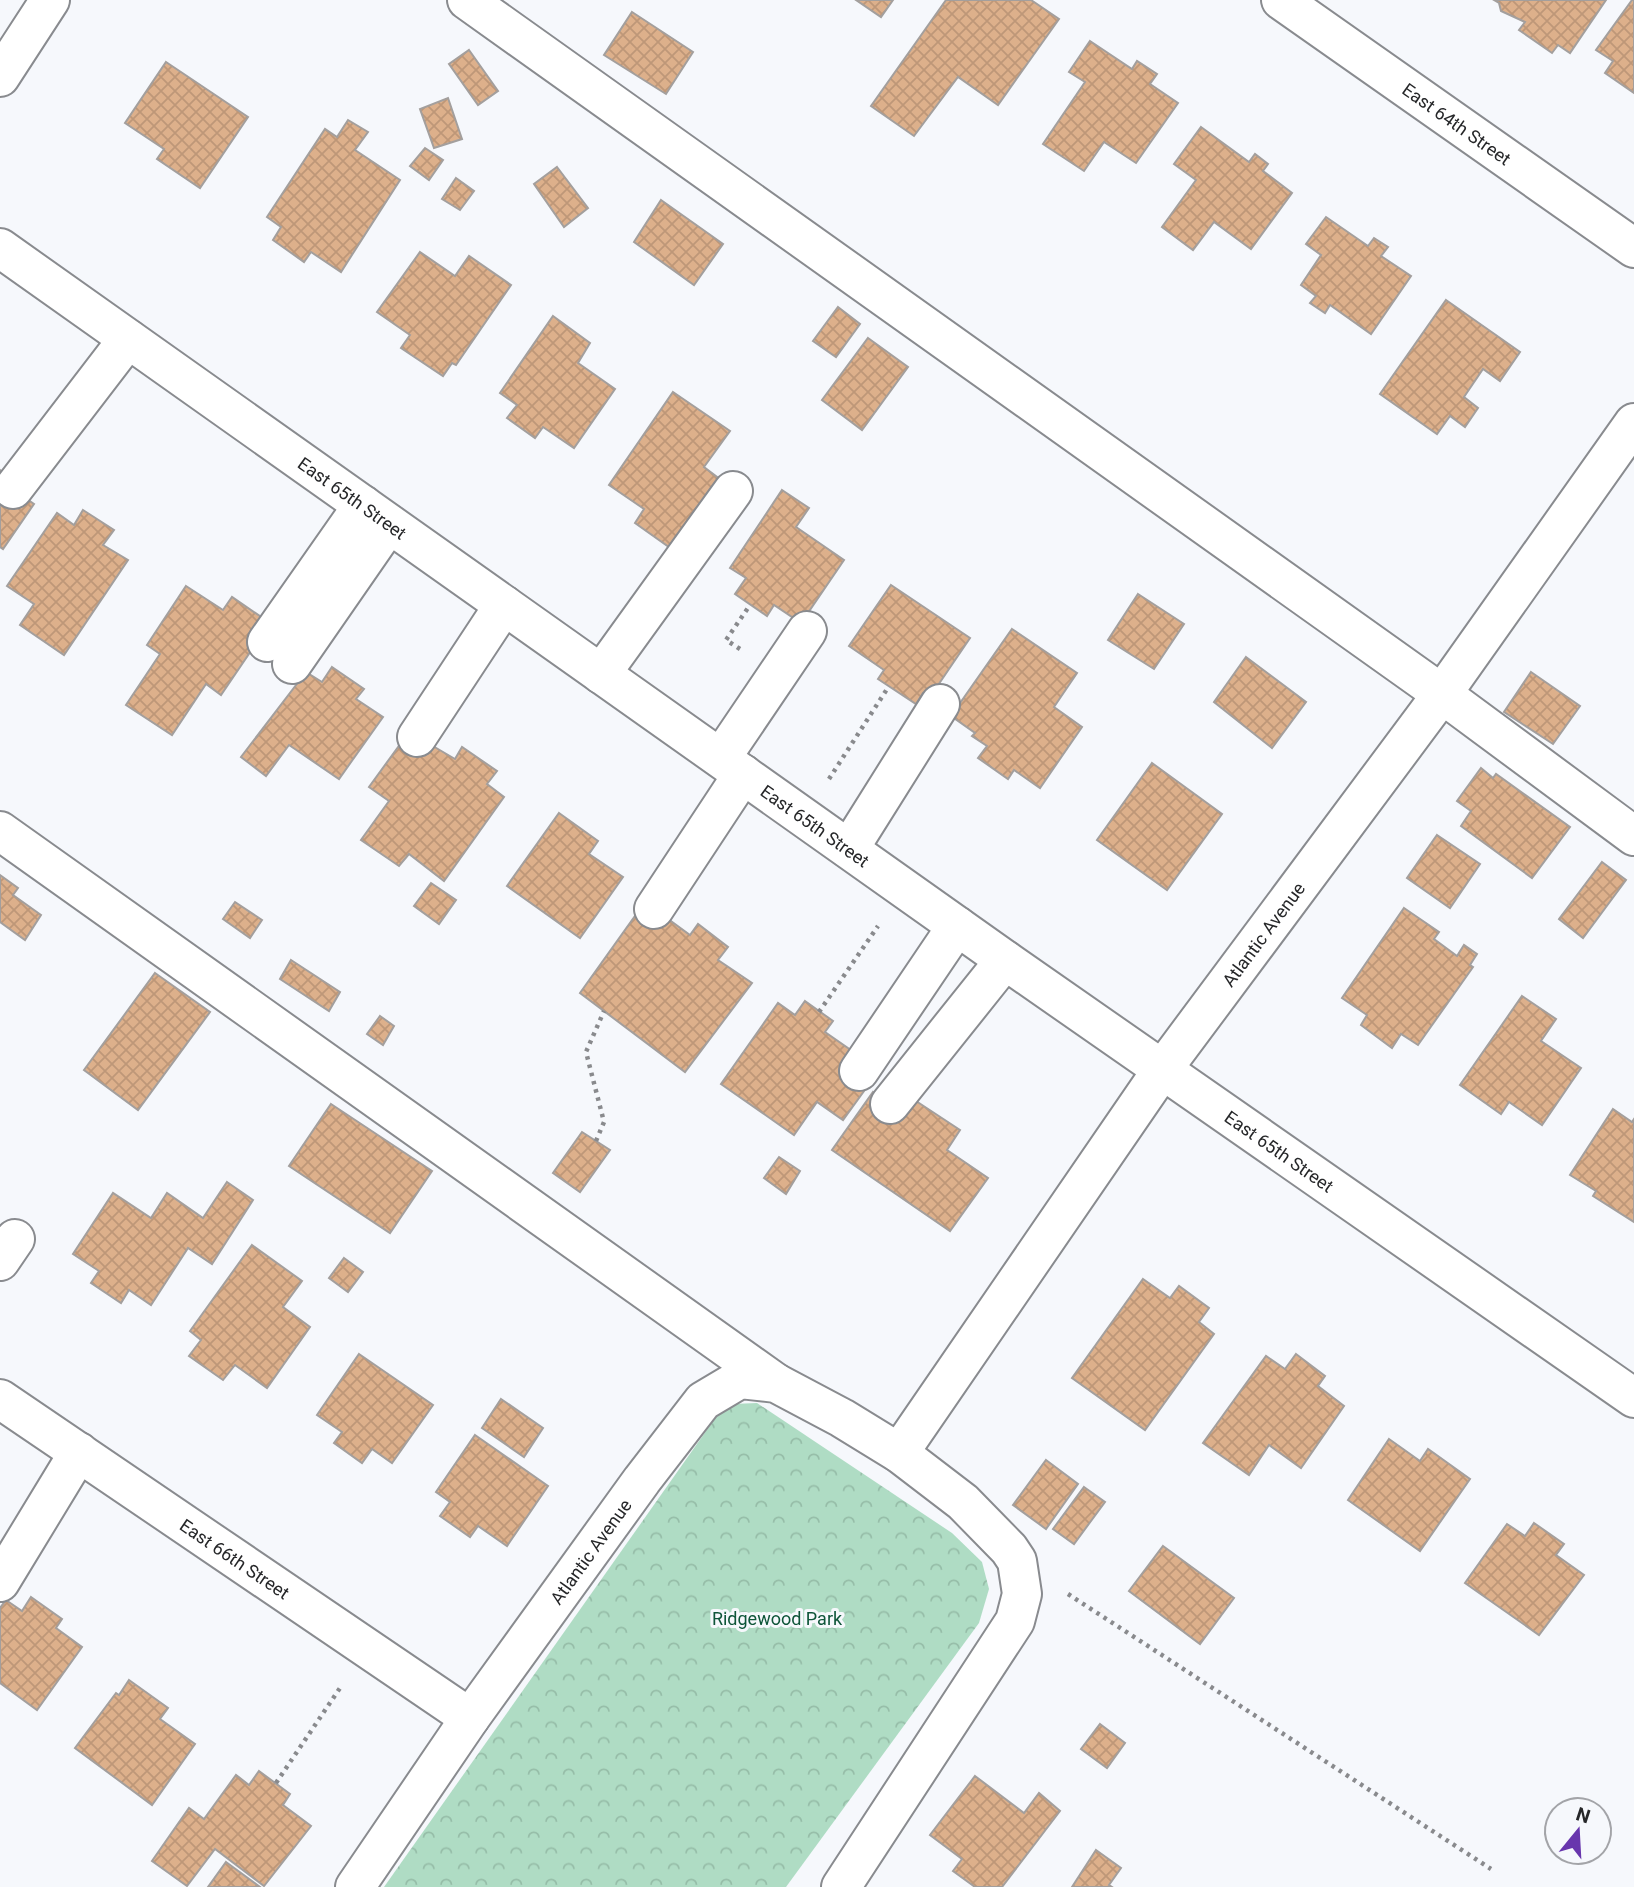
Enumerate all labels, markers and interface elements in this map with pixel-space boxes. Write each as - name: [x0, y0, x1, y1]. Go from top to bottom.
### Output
- street label: East 64th Street: [1399, 78, 1515, 169]
- street label: East 65th Street: [294, 452, 411, 543]
- street label: East 65th Street: [757, 780, 873, 871]
- street label: Atlantic Avenue: [1218, 878, 1309, 990]
- street label: East 65th Street: [1221, 1106, 1338, 1196]
- street label: Atlantic Avenue: [545, 1495, 635, 1608]
- street label: East 66th Street: [176, 1514, 294, 1603]
- park label: Ridgewood Park: [712, 1608, 843, 1629]
- north arrow: [1543, 1796, 1613, 1866]
- text: N: [1573, 1802, 1593, 1828]

